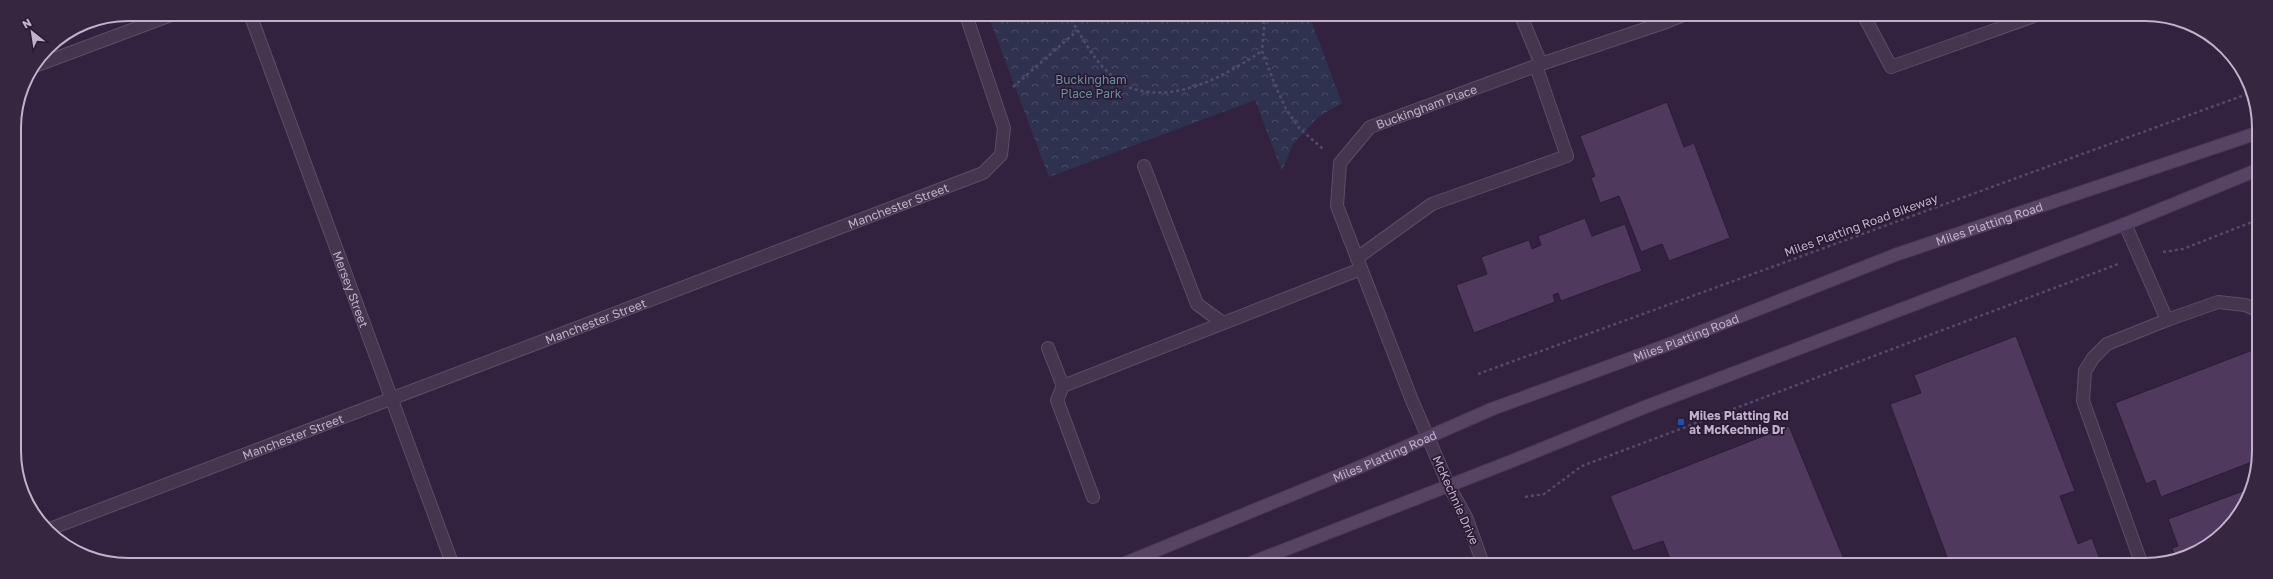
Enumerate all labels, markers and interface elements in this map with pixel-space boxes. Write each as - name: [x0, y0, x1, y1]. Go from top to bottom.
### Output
- north arrow: [12, 12, 52, 52]
- text: N: [20, 15, 34, 31]
- park label: Buckingham Place Park: [1055, 72, 1127, 101]
- street label: Buckingham Place: [1374, 81, 1479, 132]
- street label: Manchester Street: [846, 179, 951, 231]
- street label: Miles Platting Road Bikeway: [1782, 190, 1940, 260]
- street label: Miles Platting Road: [1934, 198, 2045, 248]
- street label: Mersey Street: [330, 249, 372, 329]
- street label: Manchester Street: [543, 295, 648, 347]
- street label: Miles Platting Road: [1631, 310, 1741, 364]
- place label: Miles Platting Rd at McKechnie Dr: [1689, 408, 1789, 437]
- street label: Manchester Street: [240, 410, 345, 462]
- marker: Miles Platting Rd at McKechnie Dr: [1676, 417, 1686, 427]
- street label: Miles Platting Road: [1330, 427, 1439, 485]
- street label: McKechnie Drive: [1430, 453, 1482, 547]

